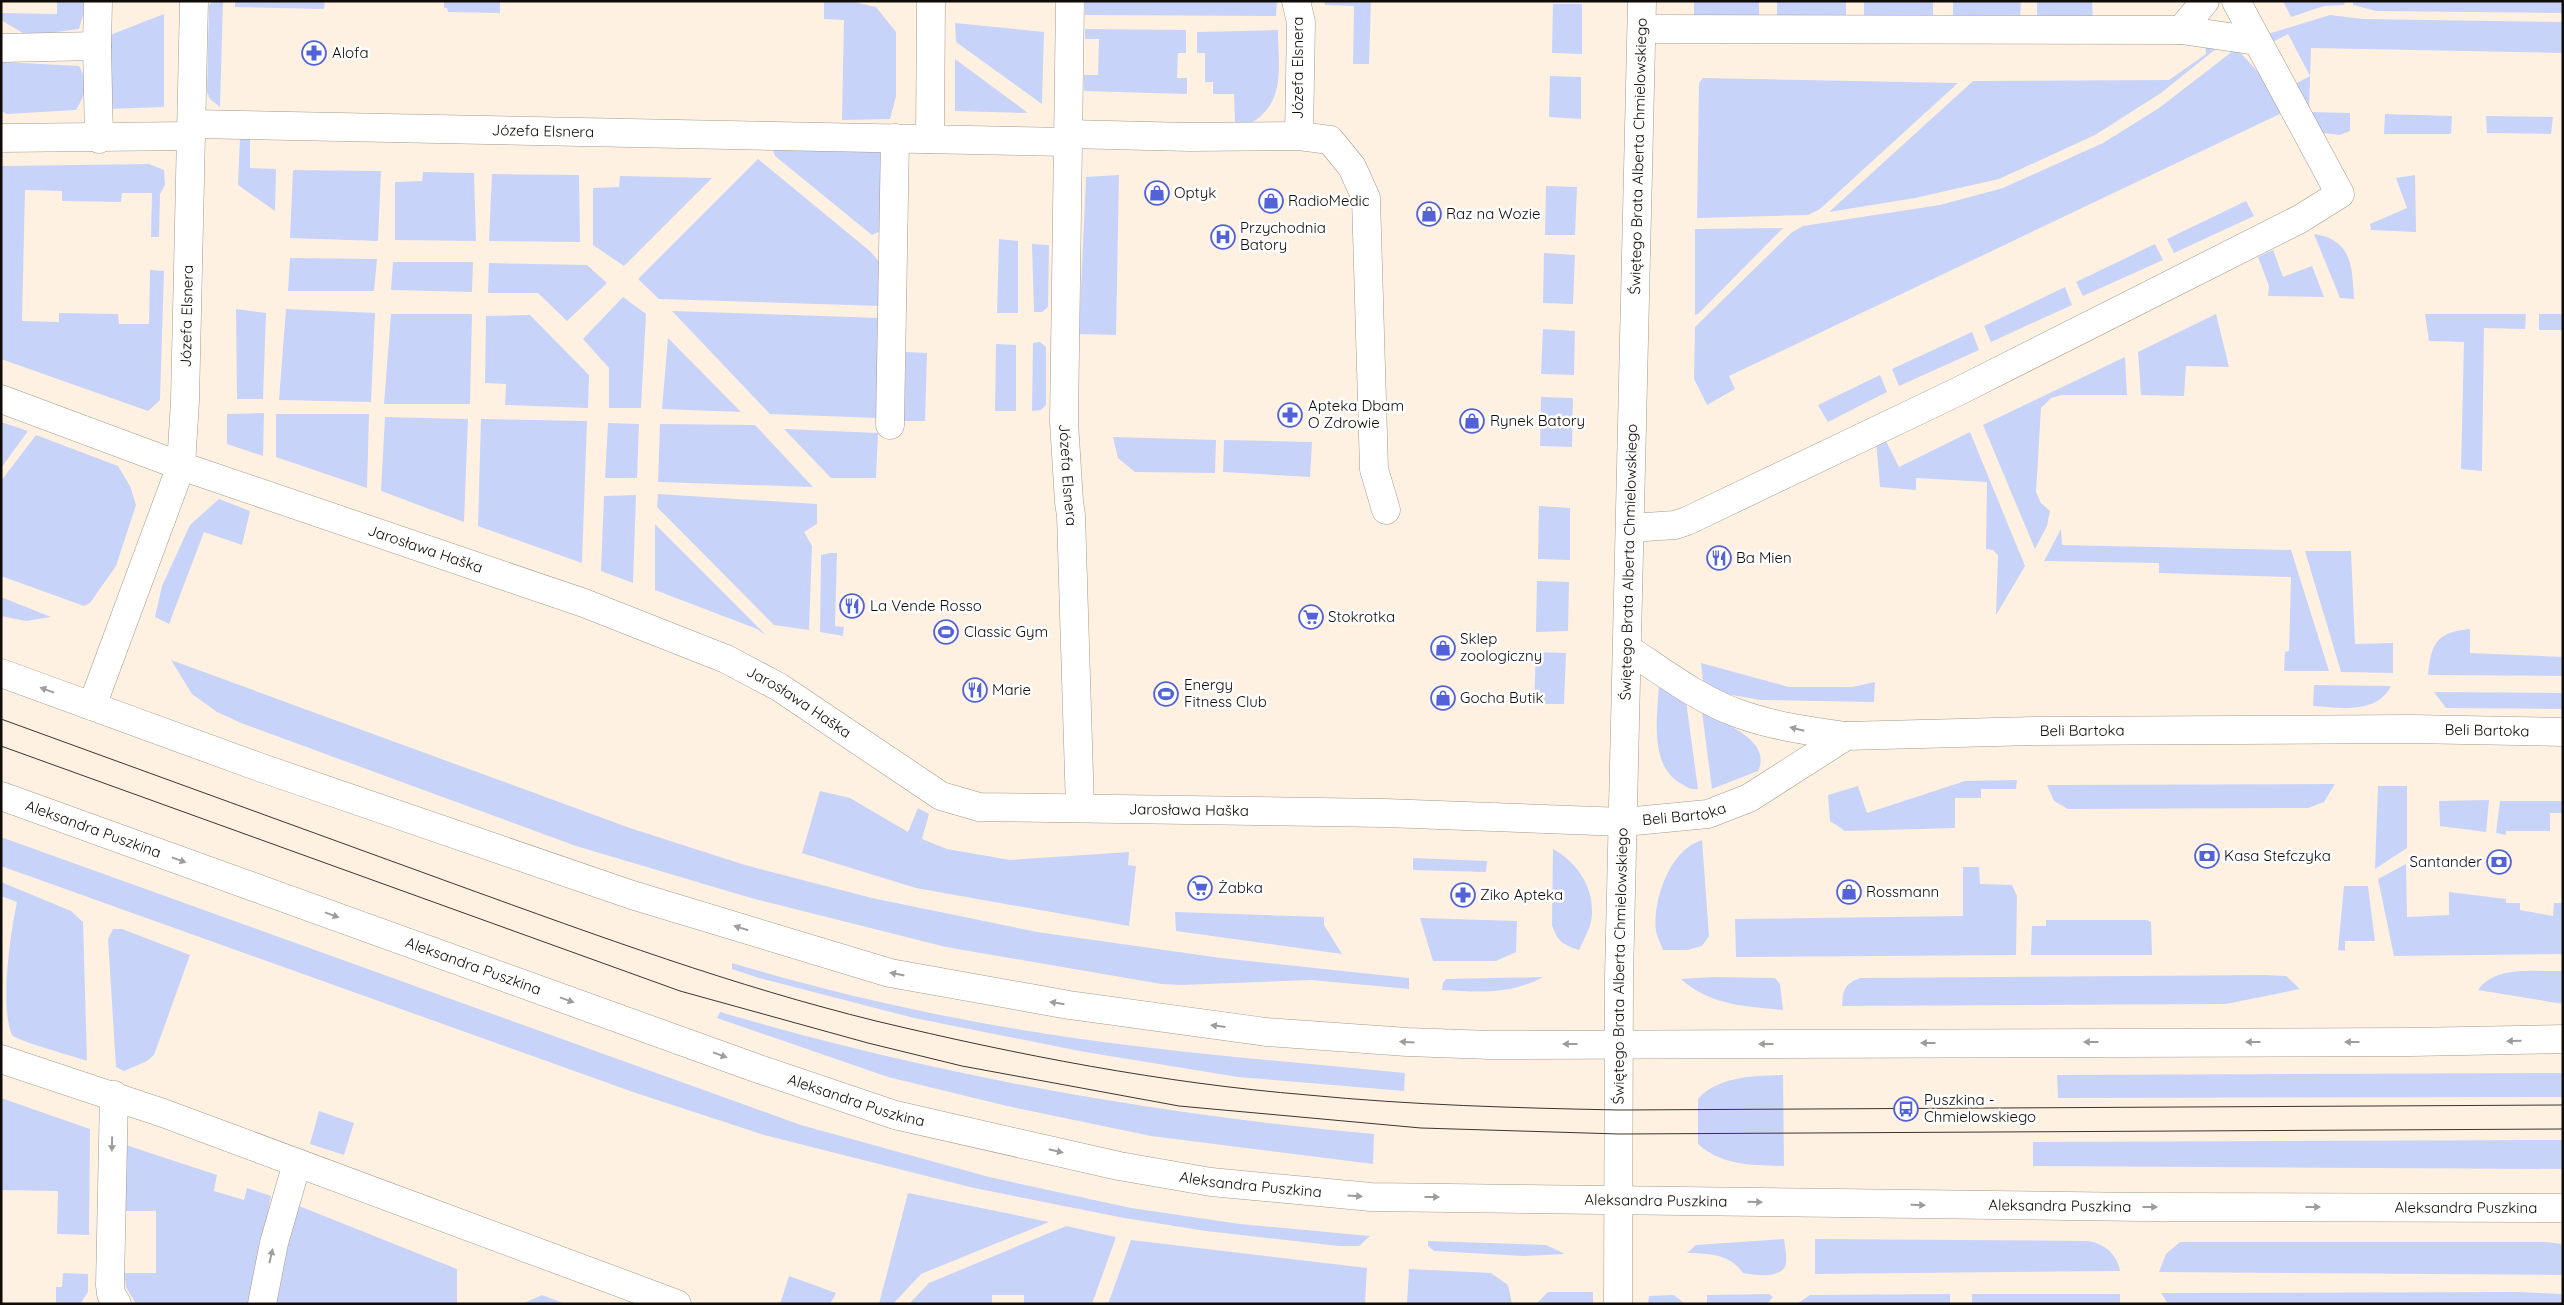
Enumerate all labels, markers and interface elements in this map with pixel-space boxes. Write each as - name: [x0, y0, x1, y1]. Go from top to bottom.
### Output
- street label: Józefa Elsnera: [1288, 17, 1307, 119]
- street label: Świętego Brata Alberta Chmielowskiego: [1625, 18, 1651, 295]
- pharmacy icon: Alofa: [301, 40, 327, 66]
- place label: Alofa: [332, 43, 369, 62]
- street label: Józefa Elsnera: [491, 120, 594, 141]
- shop icon: Optyk: [1144, 180, 1170, 206]
- place label: Optyk: [1174, 183, 1216, 202]
- shop icon: RadioMedic: [1258, 188, 1284, 214]
- place label: RadioMedic: [1288, 191, 1370, 210]
- shop icon: Raz na Wozie: [1416, 201, 1442, 227]
- place label: Raz na Wozie: [1446, 204, 1540, 223]
- place label: Przychodnia Batory: [1240, 218, 1326, 254]
- hospital icon: Przychodnia Batory: [1210, 224, 1236, 250]
- street label: Józefa Elsnera: [176, 265, 197, 368]
- place label: Apteka Dbam O Zdrowie: [1308, 396, 1404, 432]
- pharmacy icon: Apteka Dbam O Zdrowie: [1277, 402, 1303, 428]
- shop icon: Rynek Batory: [1459, 408, 1485, 434]
- place label: Rynek Batory: [1490, 411, 1585, 430]
- street label: Józefa Elsnera: [1055, 423, 1081, 526]
- street label: Świętego Brata Alberta Chmielowskiego: [1616, 424, 1641, 701]
- street label: Jarosława Haška: [365, 520, 485, 577]
- restaurant icon: Ba Mien: [1706, 545, 1732, 571]
- place label: Ba Mien: [1736, 548, 1792, 567]
- restaurant icon: La Vende Rosso: [839, 593, 865, 619]
- place label: La Vende Rosso: [870, 596, 982, 615]
- supermarket icon: Stokrotka: [1298, 604, 1324, 630]
- place label: Stokrotka: [1328, 607, 1395, 626]
- sports icon: Classic Gym: [933, 619, 959, 645]
- place label: Classic Gym: [964, 622, 1048, 641]
- place label: Sklep zoologiczny: [1460, 629, 1542, 665]
- shop icon: Sklep zoologiczny: [1430, 635, 1456, 661]
- street label: Jarosława Haška: [743, 662, 855, 742]
- place label: Energy Fitness Club: [1184, 675, 1267, 711]
- restaurant icon: Marie: [962, 677, 988, 703]
- place label: Marie: [992, 680, 1031, 699]
- sports icon: Energy Fitness Club: [1153, 681, 1179, 707]
- shop icon: Gocha Butik: [1430, 685, 1456, 711]
- one-way arrow: [39, 686, 54, 693]
- place label: Gocha Butik: [1460, 688, 1544, 707]
- street label: Beli Bartoka: [2444, 720, 2530, 740]
- street label: Beli Bartoka: [2040, 721, 2125, 740]
- one-way arrow: [1790, 725, 1805, 733]
- street label: Aleksandra Puszkina: [23, 796, 164, 862]
- street label: Beli Bartoka: [1641, 798, 1729, 829]
- street label: Jarosława Haška: [1129, 799, 1249, 820]
- street label: Świętego Brata Alberta Chmielowskiego: [1609, 827, 1632, 1104]
- bank icon: Kasa Stefczyka: [2194, 843, 2220, 869]
- place label: Kasa Stefczyka: [2224, 846, 2331, 865]
- bank icon: Santander: [2486, 849, 2512, 875]
- place label: Santander: [2410, 852, 2482, 871]
- one-way arrow: [172, 856, 187, 864]
- supermarket icon: Żabka: [1187, 875, 1213, 901]
- place label: Żabka: [1218, 878, 1263, 897]
- shop icon: Rossmann: [1836, 879, 1862, 905]
- pharmacy icon: Ziko Apteka: [1450, 882, 1476, 908]
- place label: Rossmann: [1866, 882, 1939, 901]
- place label: Ziko Apteka: [1480, 885, 1563, 904]
- one-way arrow: [324, 912, 339, 920]
- one-way arrow: [733, 924, 748, 932]
- street label: Aleksandra Puszkina: [403, 933, 544, 999]
- one-way arrow: [888, 970, 904, 978]
- one-way arrow: [560, 996, 575, 1004]
- one-way arrow: [1048, 999, 1064, 1007]
- one-way arrow: [1209, 1022, 1225, 1030]
- one-way arrow: [2506, 1037, 2522, 1045]
- one-way arrow: [1399, 1038, 1415, 1046]
- one-way arrow: [2082, 1038, 2098, 1046]
- one-way arrow: [2245, 1038, 2261, 1046]
- one-way arrow: [2343, 1038, 2359, 1046]
- one-way arrow: [1920, 1039, 1936, 1047]
- one-way arrow: [1561, 1040, 1577, 1048]
- one-way arrow: [1757, 1040, 1773, 1048]
- one-way arrow: [713, 1051, 728, 1059]
- street label: Aleksandra Puszkina: [785, 1069, 927, 1130]
- place label: Puszkina - Chmielowskiego: [1924, 1090, 2036, 1126]
- bus stop icon: Puszkina - Chmielowskiego: [1893, 1096, 1919, 1122]
- one-way arrow: [108, 1136, 116, 1152]
- one-way arrow: [1049, 1147, 1064, 1155]
- street label: Aleksandra Puszkina: [1178, 1167, 1323, 1201]
- street label: Aleksandra Puszkina: [1584, 1190, 1728, 1211]
- one-way arrow: [1347, 1193, 1363, 1201]
- one-way arrow: [1424, 1193, 1440, 1201]
- street label: Aleksandra Puszkina: [1988, 1195, 2132, 1216]
- one-way arrow: [1747, 1198, 1763, 1206]
- street label: Aleksandra Puszkina: [2394, 1198, 2537, 1217]
- one-way arrow: [1910, 1201, 1926, 1209]
- one-way arrow: [2142, 1203, 2158, 1211]
- one-way arrow: [2305, 1203, 2321, 1211]
- one-way arrow: [267, 1248, 275, 1263]

